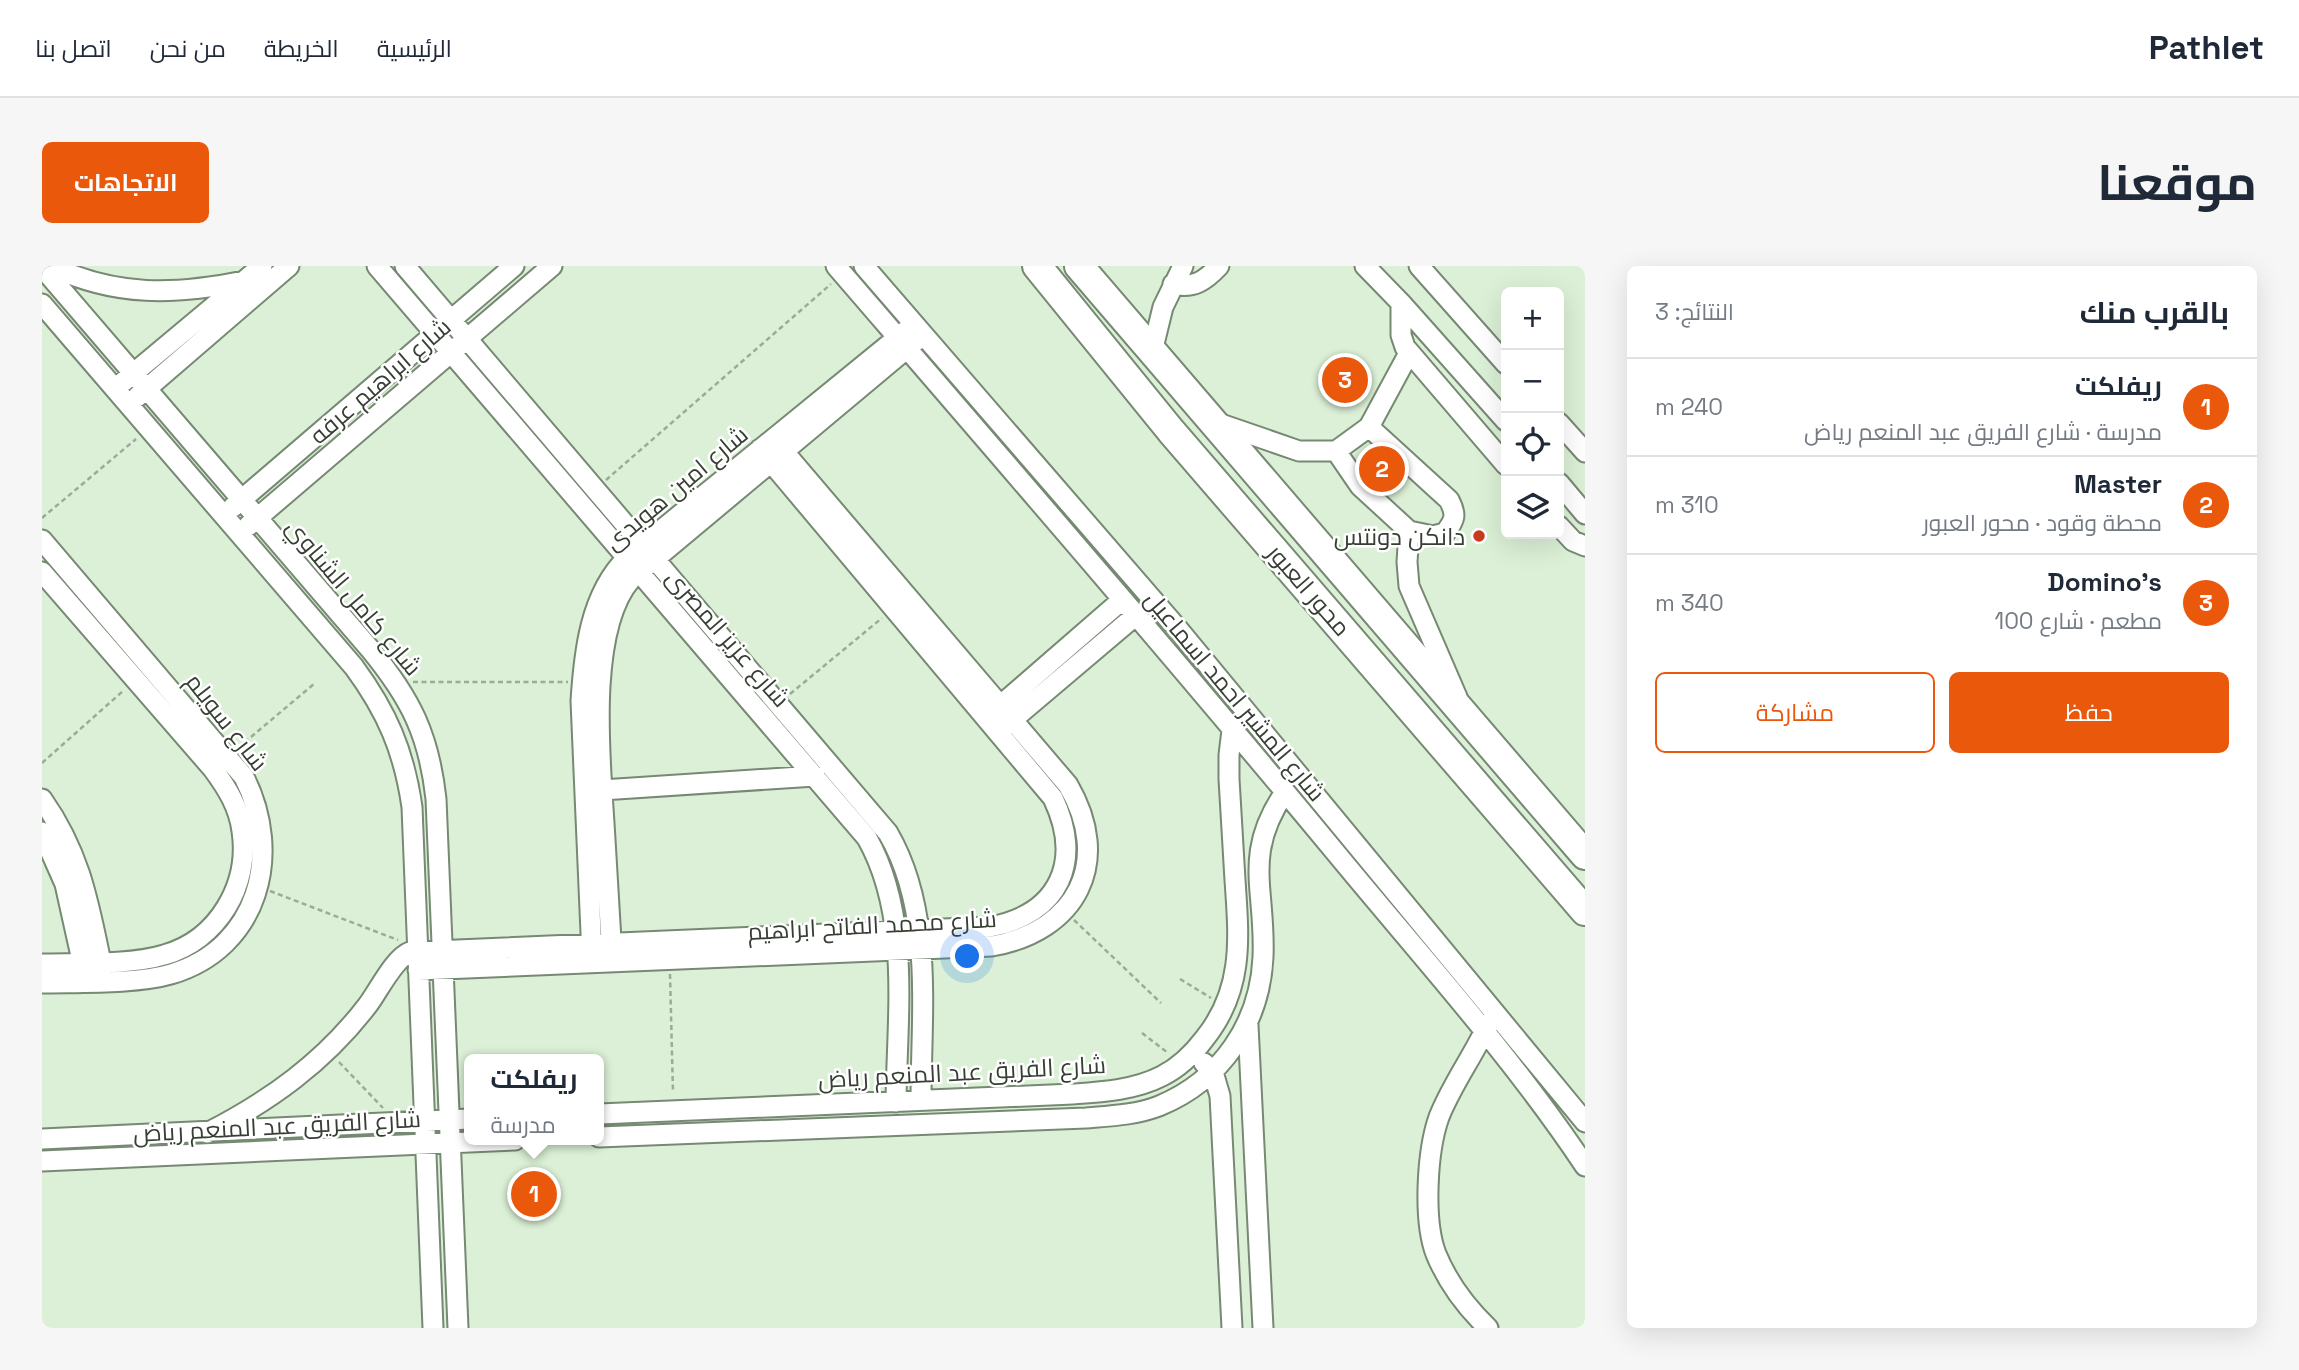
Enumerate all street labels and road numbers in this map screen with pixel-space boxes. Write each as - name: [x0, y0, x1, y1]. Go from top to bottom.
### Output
- street label: شارع ابراهيم عرفه: [303, 311, 458, 452]
- street label: شارع امين هويدى: [598, 419, 755, 558]
- street label: شارع كامل الشناوي: [277, 512, 429, 684]
- street label: محور العبور: [1259, 536, 1357, 642]
- street label: شارع عزيز المصرى: [659, 562, 797, 714]
- street label: شارع المشير احمد اسماعيل: [1137, 584, 1332, 808]
- street label: شارع سويلم: [178, 667, 275, 778]
- street label: شارع محمد الفاتح ابراهيم: [747, 903, 997, 948]
- street label: شارع الفريق عبد المنعم رياض: [817, 1049, 1107, 1096]
- street label: شارع الفريق عبد المنعم رياض: [132, 1103, 422, 1150]

